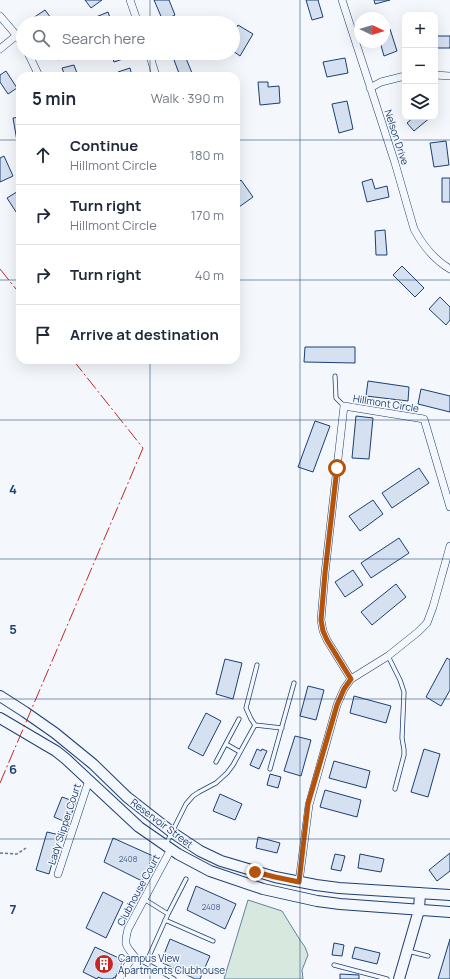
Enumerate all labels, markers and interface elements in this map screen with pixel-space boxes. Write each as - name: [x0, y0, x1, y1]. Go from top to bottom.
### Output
- north arrow: [354, 12, 390, 48]
- map controls: [402, 12, 438, 120]
- button: +: [402, 12, 438, 48]
- search box: [16, 16, 240, 60]
- icon: search: [30, 27, 52, 49]
- text: Search here: [62, 28, 145, 49]
- button: −: [402, 48, 438, 84]
- button: layers: [402, 84, 438, 120]
- text: 5 min: [32, 87, 76, 110]
- text: Walk · 390 m: [151, 89, 224, 107]
- street label: Nelson Drive: [381, 107, 413, 167]
- text: Continue: [70, 135, 138, 156]
- icon: ahead: [32, 144, 54, 166]
- text: 180 m: [190, 146, 224, 164]
- text: Hillmont Circle: [70, 156, 157, 174]
- text: Turn right: [70, 195, 141, 216]
- icon: right: [32, 204, 54, 226]
- text: 170 m: [191, 206, 224, 224]
- text: Hillmont Circle: [70, 216, 157, 234]
- icon: right: [32, 264, 54, 286]
- text: Turn right: [70, 264, 141, 285]
- text: 40 m: [195, 266, 224, 284]
- icon: arrive: [32, 324, 54, 346]
- text: Arrive at destination: [70, 324, 219, 345]
- street label: Hillmont Circle: [352, 391, 420, 415]
- route start: [328, 459, 346, 477]
- text: 4: [9, 480, 17, 498]
- text: 5: [9, 620, 17, 638]
- text: 6: [9, 760, 17, 778]
- street label: Lady Slipper Court: [44, 782, 84, 866]
- street label: Reservoir Street: [128, 795, 196, 851]
- street label: Clubhouse Court: [113, 852, 163, 928]
- house number: 2408: [119, 853, 138, 864]
- route end: [246, 863, 264, 881]
- text: 7: [10, 900, 17, 918]
- house number: 2408: [202, 901, 221, 912]
- place label: Campus View Apartments Clubhouse: [118, 951, 225, 977]
- building icon: Campus View Apartments Clubhouse: [93, 953, 115, 975]

